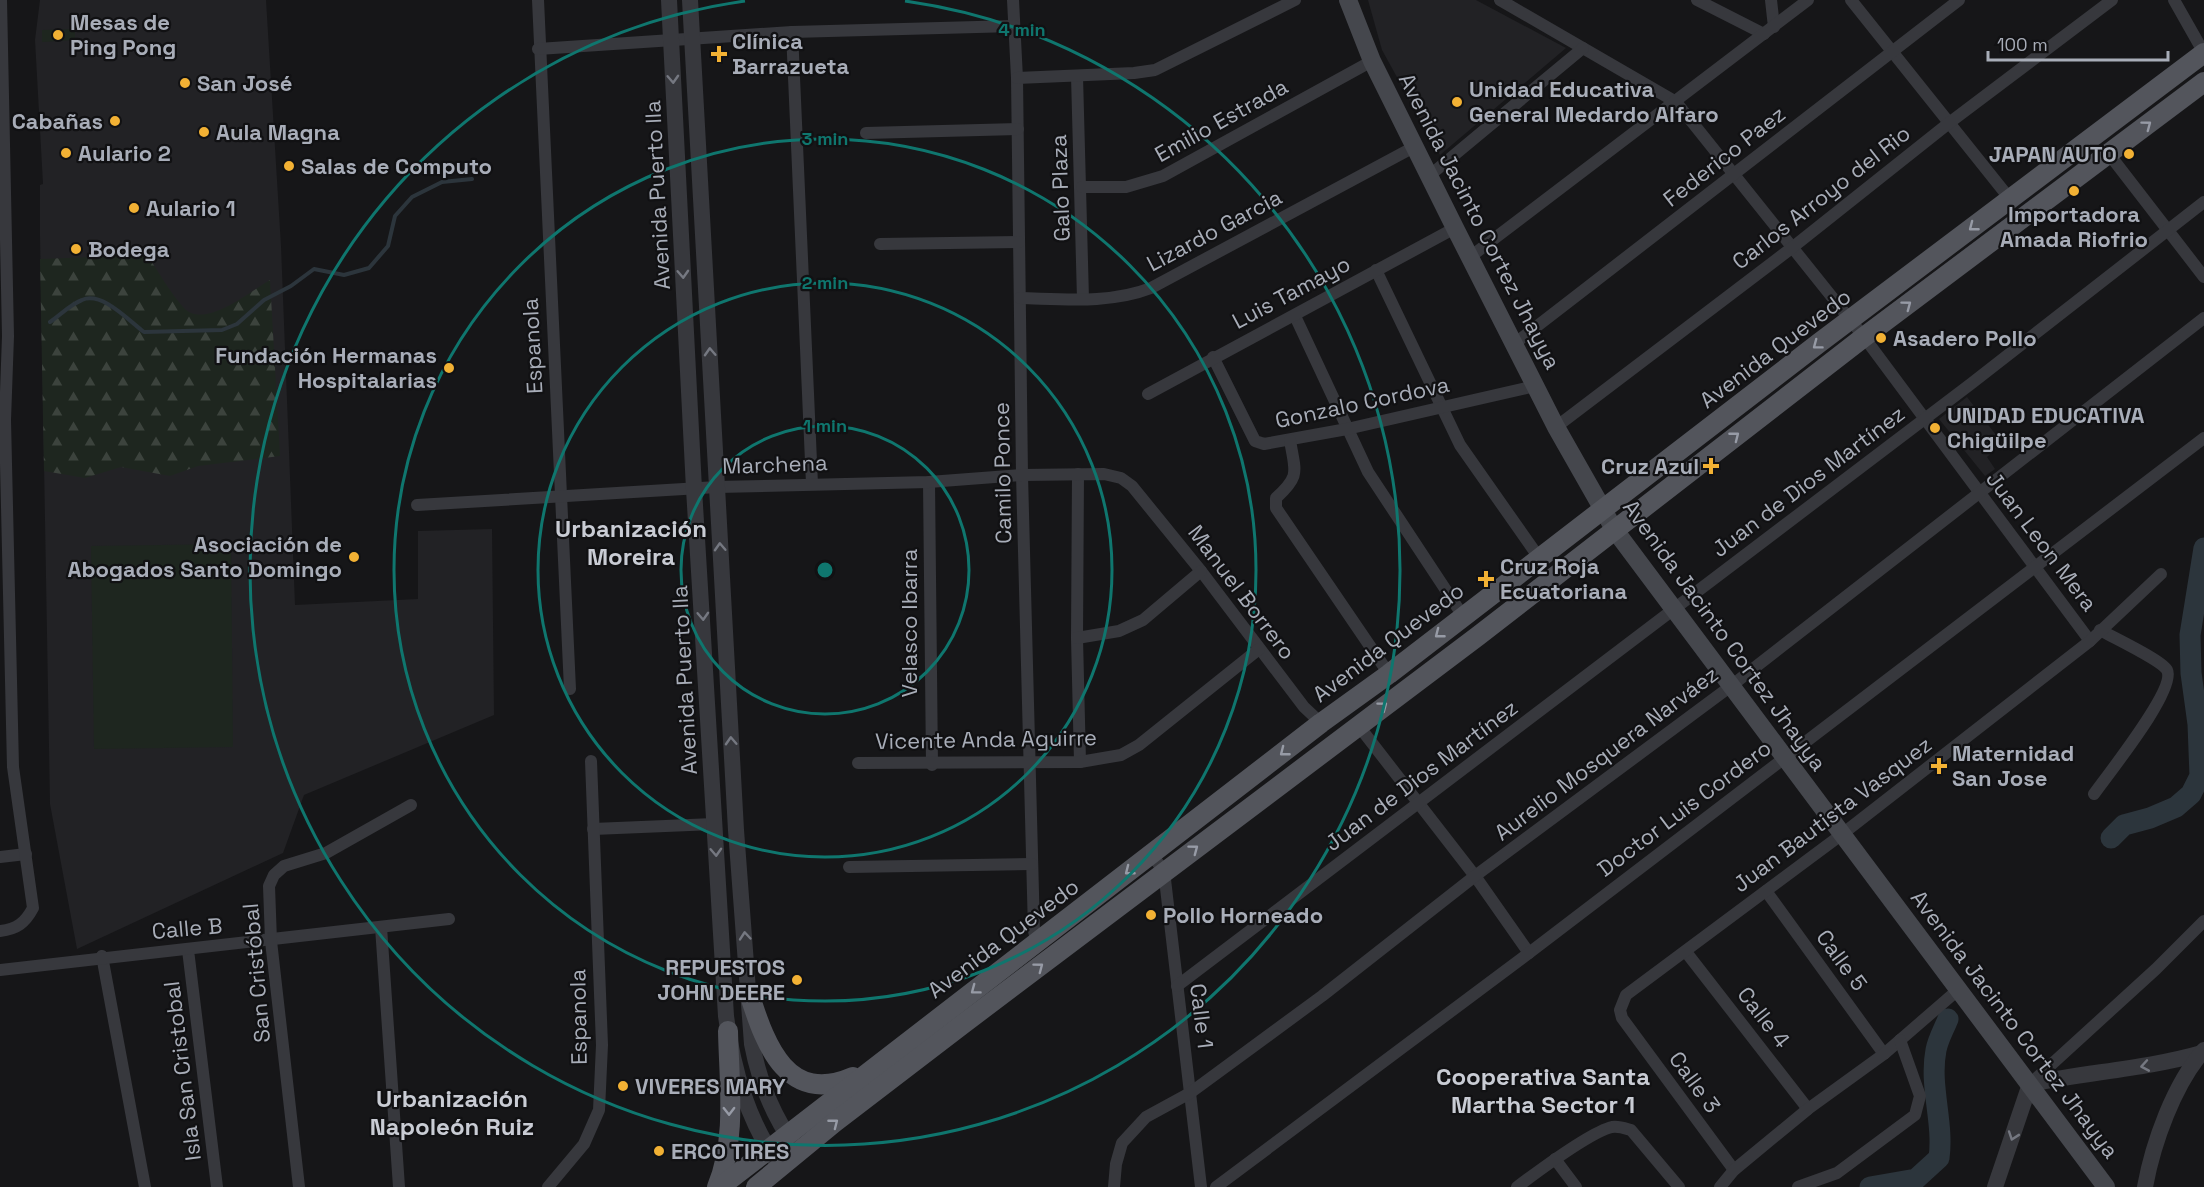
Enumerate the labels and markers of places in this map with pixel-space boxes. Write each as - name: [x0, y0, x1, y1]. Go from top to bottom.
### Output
- place label: Mesas de Ping Pong: [70, 8, 176, 61]
- place label: Clínica Barrazueta: [732, 27, 850, 80]
- marker: Mesas de Ping Pong: [51, 28, 65, 42]
- marker: Clínica Barrazueta: [710, 45, 728, 63]
- place label: San José: [197, 69, 292, 97]
- place label: Unidad Educativa General Medardo Alfaro: [1469, 75, 1719, 128]
- marker: San José: [178, 76, 192, 90]
- marker: Unidad Educativa General Medardo Alfaro: [1450, 95, 1464, 109]
- place label: Cabañas: [12, 107, 103, 135]
- marker: Cabañas: [108, 114, 122, 128]
- place label: Aula Magna: [216, 118, 340, 146]
- marker: Aula Magna: [197, 125, 211, 139]
- place label: Aulario 2: [78, 139, 171, 167]
- place label: JAPAN AUTO: [1989, 140, 2117, 168]
- marker: Aulario 2: [59, 146, 73, 160]
- marker: JAPAN AUTO: [2122, 147, 2136, 161]
- place label: Salas de Computo: [301, 152, 492, 180]
- marker: Salas de Computo: [282, 159, 296, 173]
- marker: Importadora Amada Riofrio: [2067, 184, 2081, 198]
- place label: Aulario 1: [146, 194, 236, 222]
- place label: Importadora Amada Riofrio: [2000, 200, 2148, 253]
- marker: Aulario 1: [127, 201, 141, 215]
- place label: Bodega: [88, 235, 170, 263]
- marker: Bodega: [69, 242, 83, 256]
- place label: Asadero Pollo: [1893, 324, 2037, 352]
- marker: Asadero Pollo: [1874, 331, 1888, 345]
- place label: Fundación Hermanas Hospitalarias: [215, 341, 437, 394]
- marker: Fundación Hermanas Hospitalarias: [442, 361, 456, 375]
- place label: UNIDAD EDUCATIVA Chigüilpe: [1947, 401, 2145, 454]
- marker: UNIDAD EDUCATIVA Chigüilpe: [1928, 421, 1942, 435]
- place label: Cruz Azul: [1601, 452, 1699, 480]
- marker: Cruz Azul: [1704, 459, 1718, 473]
- place label: Asociación de Abogados Santo Domingo: [68, 530, 342, 583]
- marker: Asociación de Abogados Santo Domingo: [347, 550, 361, 564]
- place label: Cruz Roja Ecuatoriana: [1500, 552, 1627, 605]
- centre of rings: [815, 560, 835, 580]
- marker: Cruz Roja Ecuatoriana: [1477, 570, 1495, 588]
- place label: Maternidad San Jose: [1952, 739, 2074, 792]
- marker: Maternidad San Jose: [1930, 757, 1948, 775]
- place label: Pollo Horneado: [1163, 901, 1323, 929]
- marker: Pollo Horneado: [1144, 908, 1158, 922]
- place label: REPUESTOS JOHN DEERE: [657, 953, 785, 1006]
- marker: REPUESTOS JOHN DEERE: [790, 973, 804, 987]
- place label: VIVERES MARY: [635, 1072, 786, 1100]
- marker: VIVERES MARY: [616, 1079, 630, 1093]
- place label: ERCO TIRES: [671, 1137, 789, 1165]
- marker: ERCO TIRES: [652, 1144, 666, 1158]

